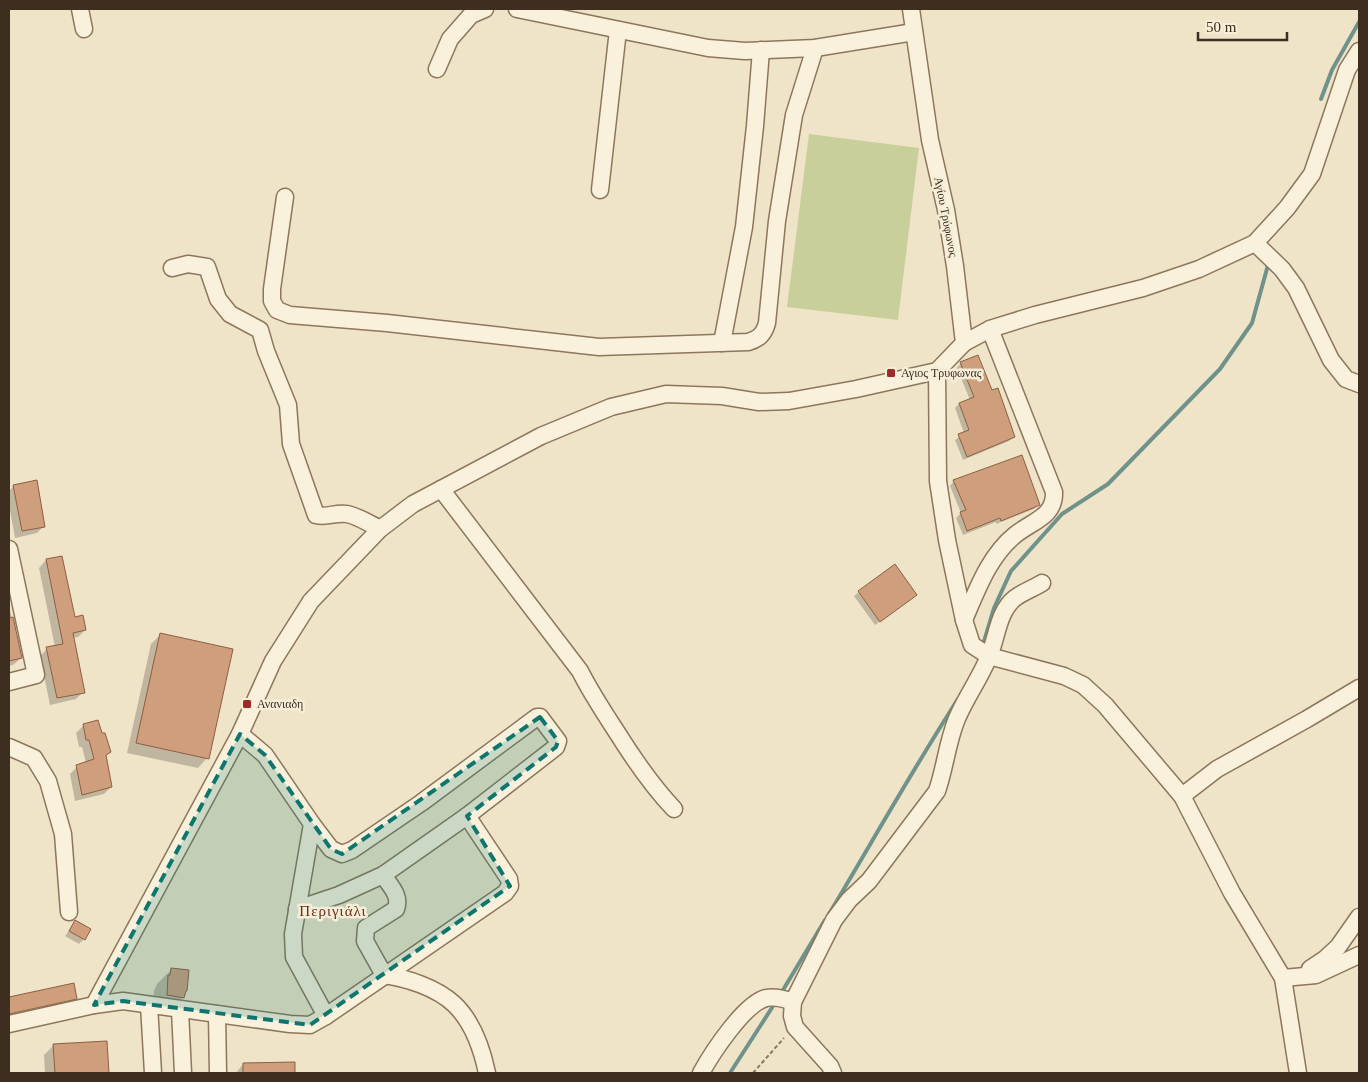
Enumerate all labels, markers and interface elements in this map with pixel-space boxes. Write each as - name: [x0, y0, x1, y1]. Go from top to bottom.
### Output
- scale bar: [1198, 10, 1287, 42]
- text: 50 m: [1206, 19, 1237, 35]
- street label: Αγίου Τρύφωνος: [931, 176, 961, 259]
- place label: Αγιος Τρυφωνας: [901, 366, 982, 380]
- marker: Αγιος Τρυφωνας: [885, 367, 897, 379]
- place label: Ανανιαδη: [257, 697, 303, 711]
- marker: Ανανιαδη: [241, 698, 253, 710]
- district label: Περιγιάλι: [299, 903, 367, 919]

